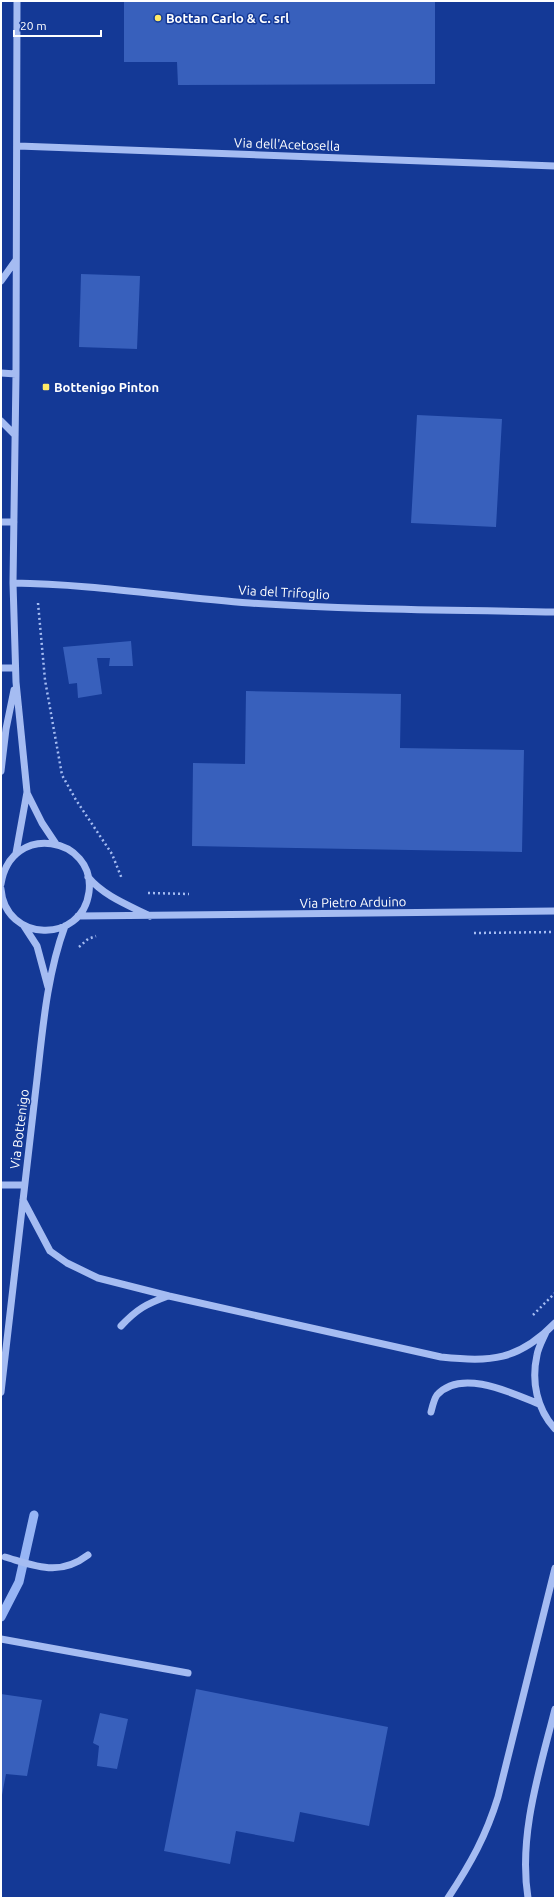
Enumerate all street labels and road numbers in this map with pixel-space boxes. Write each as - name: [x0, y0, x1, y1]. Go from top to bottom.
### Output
- street label: Via dell'Acetosella: [234, 135, 340, 153]
- street label: Via del Trifoglio: [238, 583, 330, 601]
- street label: Via Pietro Arduino: [299, 894, 407, 910]
- street label: Via Bottenigo: [7, 1088, 31, 1170]

